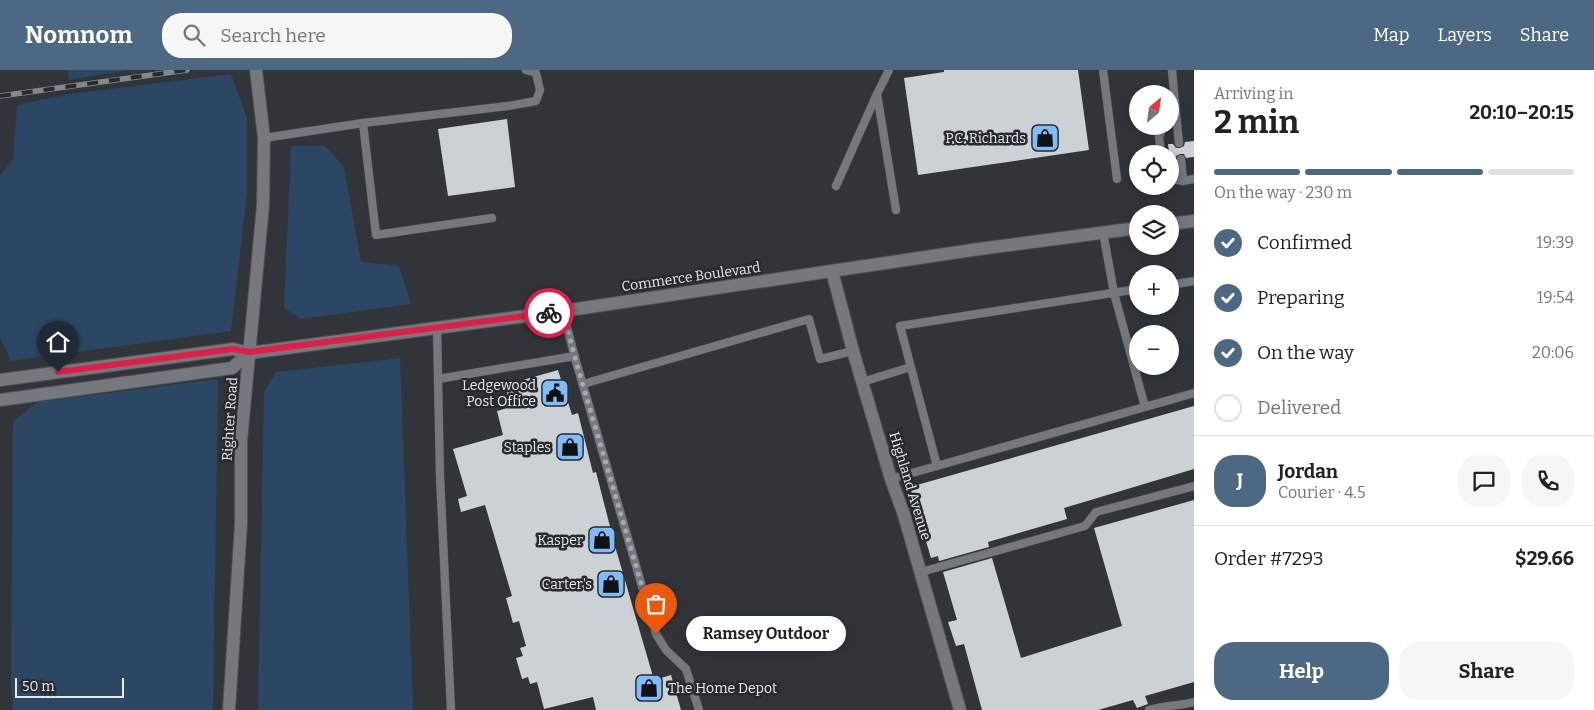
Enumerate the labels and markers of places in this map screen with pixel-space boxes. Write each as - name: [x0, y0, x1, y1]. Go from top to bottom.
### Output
- shop icon: P.C. Richards: [1030, 123, 1060, 153]
- place label: P.C. Richards: [945, 130, 1026, 147]
- pin: [37, 321, 79, 372]
- place label: Ledgewood Post Office: [462, 377, 536, 410]
- public building icon: Ledgewood Post Office: [540, 378, 570, 408]
- shop icon: Staples: [555, 432, 585, 462]
- place label: Staples: [503, 439, 551, 456]
- shop icon: Kasper: [587, 525, 617, 555]
- place label: Kasper: [537, 532, 583, 549]
- shop icon: Carter's: [596, 569, 626, 599]
- place label: Carter's: [541, 576, 592, 593]
- pin: [635, 583, 677, 634]
- callout: Ramsey Outdoor: [686, 616, 846, 652]
- shop icon: The Home Depot: [634, 673, 664, 703]
- place label: The Home Depot: [668, 680, 777, 697]

